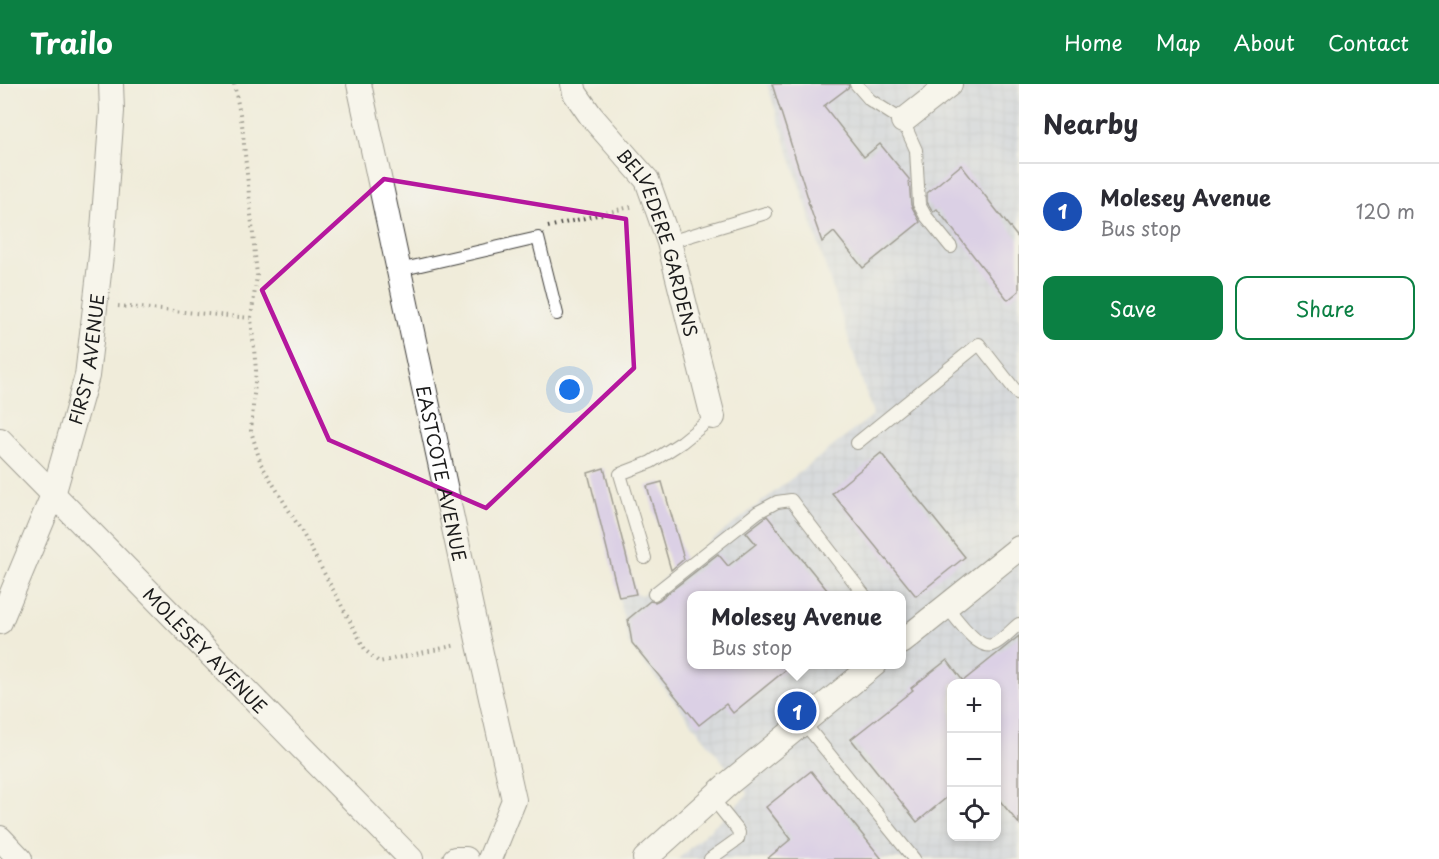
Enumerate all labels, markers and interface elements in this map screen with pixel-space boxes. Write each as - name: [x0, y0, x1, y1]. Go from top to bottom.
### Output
- text: Trailo: [30, 21, 113, 64]
- text: Home: [1064, 26, 1123, 58]
- text: Map: [1156, 26, 1201, 58]
- text: About: [1234, 26, 1295, 58]
- text: Contact: [1328, 26, 1409, 58]
- text: Nearby: [1043, 104, 1138, 143]
- street label: BELVEDERE GARDENS: [611, 142, 706, 339]
- text: Molesey Avenue: [1100, 180, 1271, 213]
- text: 1: [1058, 196, 1067, 226]
- text: 120 m: [1356, 196, 1415, 226]
- text: Bus stop: [1100, 213, 1181, 243]
- button: Save: [1043, 276, 1223, 340]
- button: Share: [1235, 276, 1415, 340]
- street label: FIRST AVENUE: [60, 292, 110, 427]
- your location: [555, 375, 584, 404]
- street label: EASTCOTE AVENUE: [410, 383, 474, 564]
- street label: MOLESEY AVENUE: [138, 581, 274, 719]
- popup: [687, 591, 906, 669]
- text: Molesey Avenue: [711, 599, 882, 632]
- text: Bus stop: [711, 632, 792, 662]
- map controls: [947, 679, 1001, 841]
- button: +: [947, 679, 1001, 733]
- pin: 1: [778, 688, 816, 734]
- button: −: [947, 733, 1001, 787]
- button: locate: [947, 787, 1001, 841]

